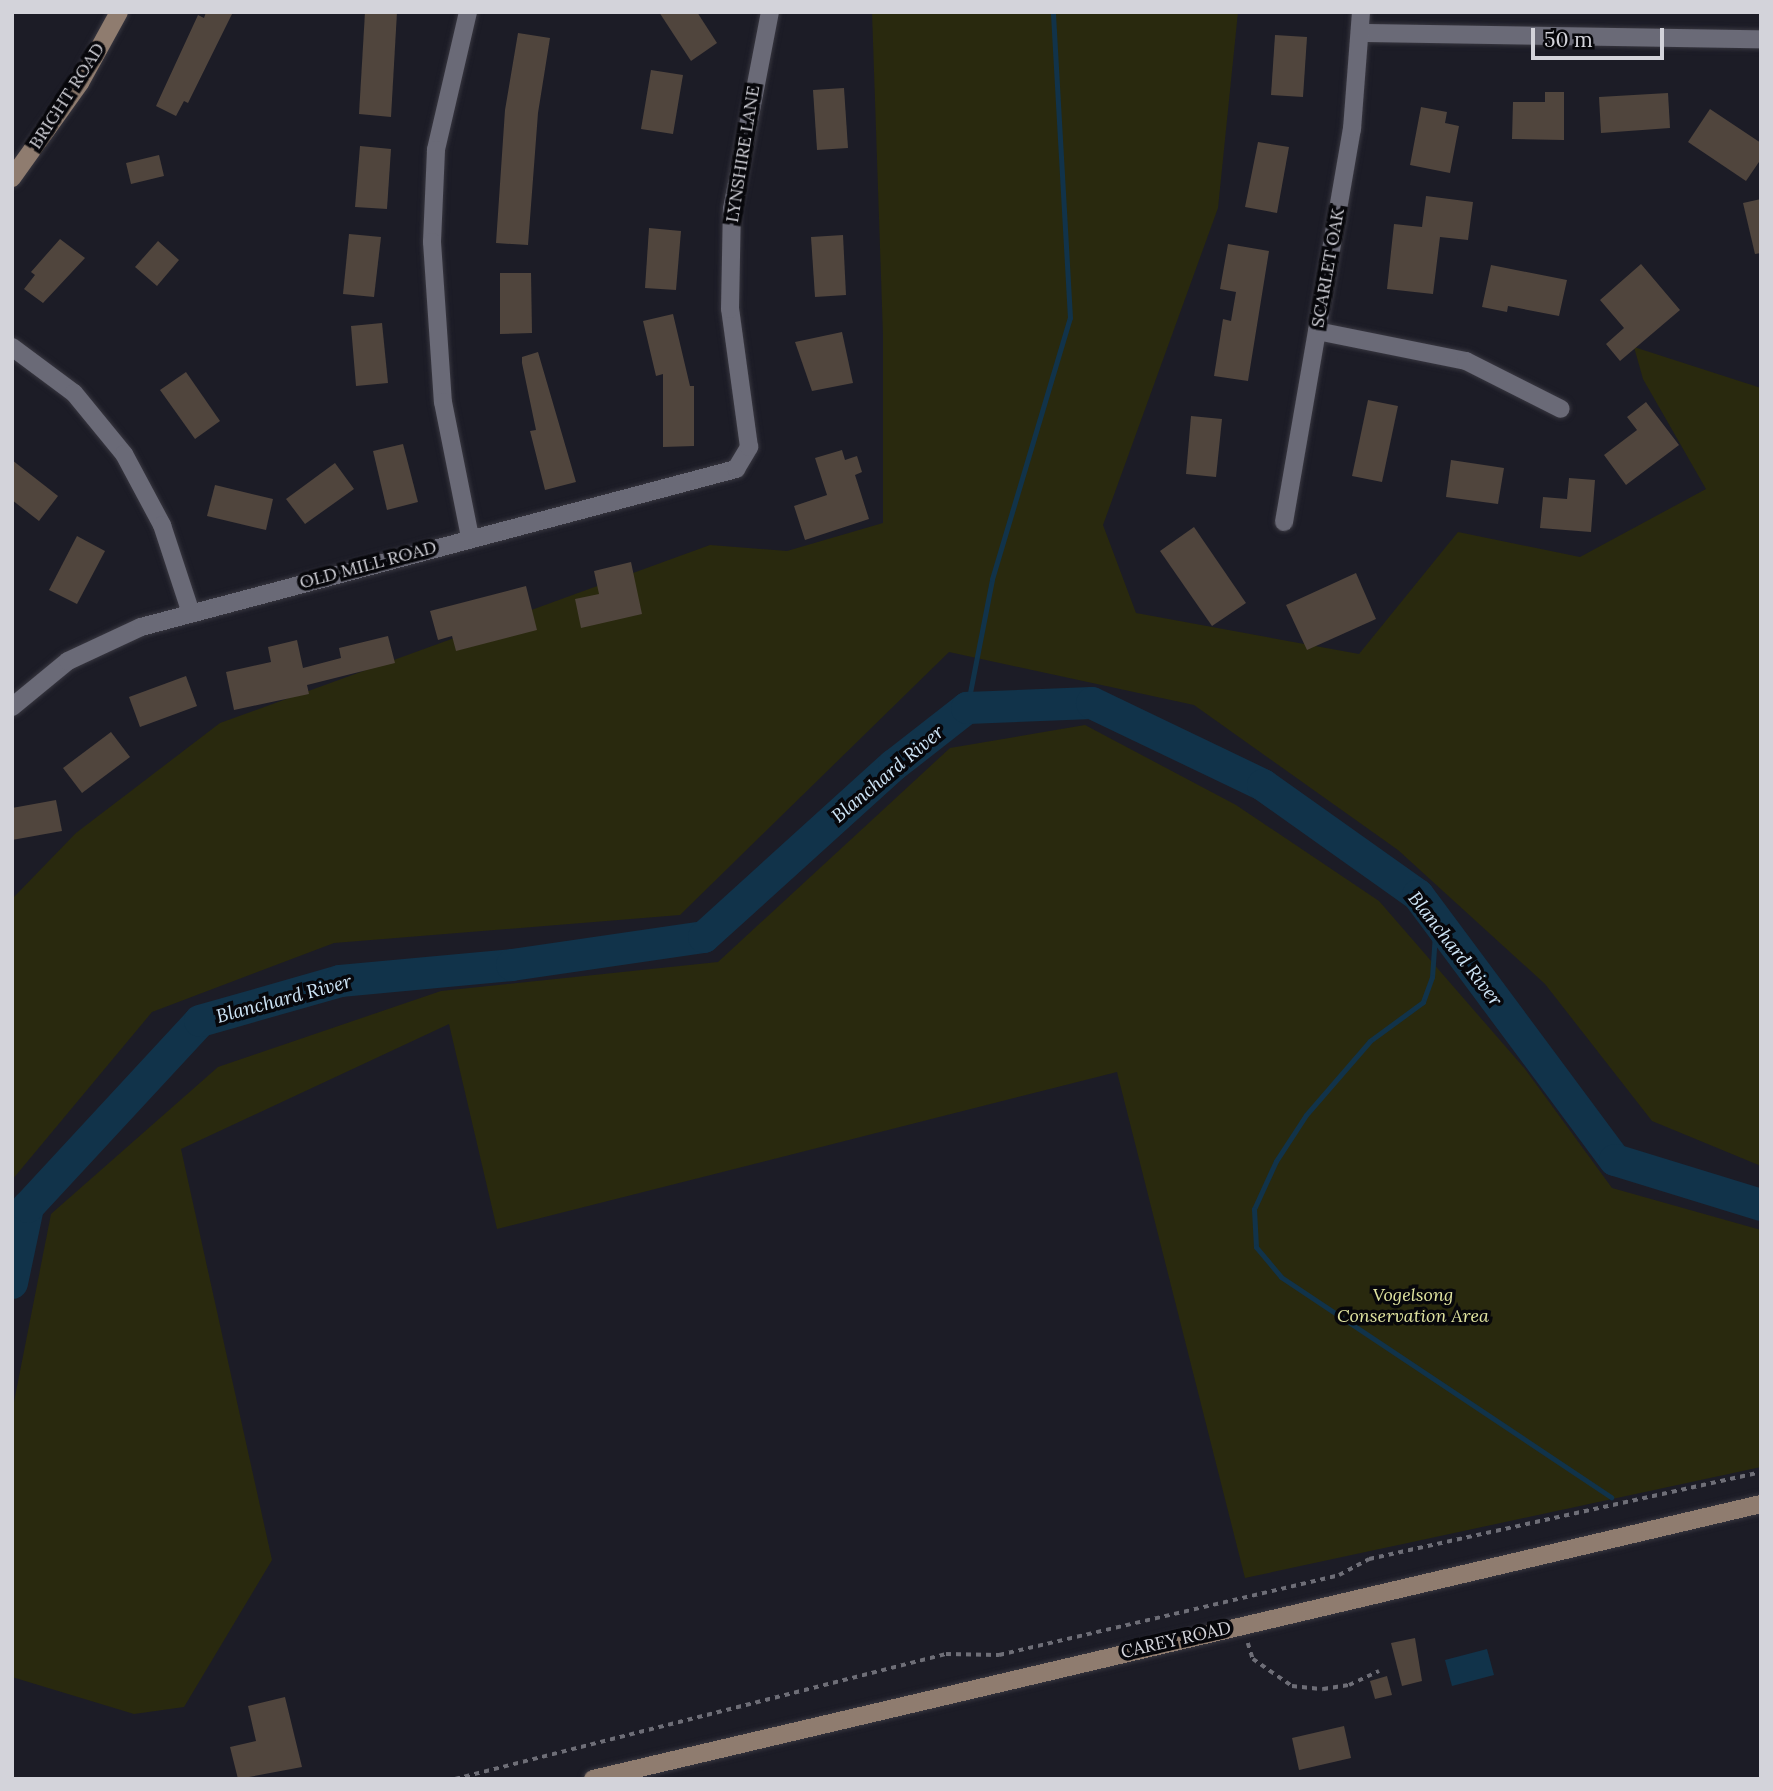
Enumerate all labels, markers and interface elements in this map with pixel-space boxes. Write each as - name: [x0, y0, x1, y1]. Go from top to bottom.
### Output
- scale bar: [1535, 14, 1668, 58]
- text: 50 m: [1544, 26, 1593, 53]
- street label: BRIGHT ROAD: [25, 39, 109, 153]
- street label: LYNSHIRE LANE: [721, 84, 765, 224]
- street label: SCARLET OAK: [1307, 207, 1349, 329]
- street label: OLD MILL ROAD: [297, 536, 439, 594]
- water label: Blanchard River: [827, 721, 949, 827]
- water label: Blanchard River: [1403, 887, 1507, 1011]
- water label: Blanchard River: [214, 970, 354, 1028]
- park label: Vogelsong Conservation Area: [1337, 1285, 1489, 1328]
- street label: CAREY ROAD: [1119, 1617, 1233, 1663]

